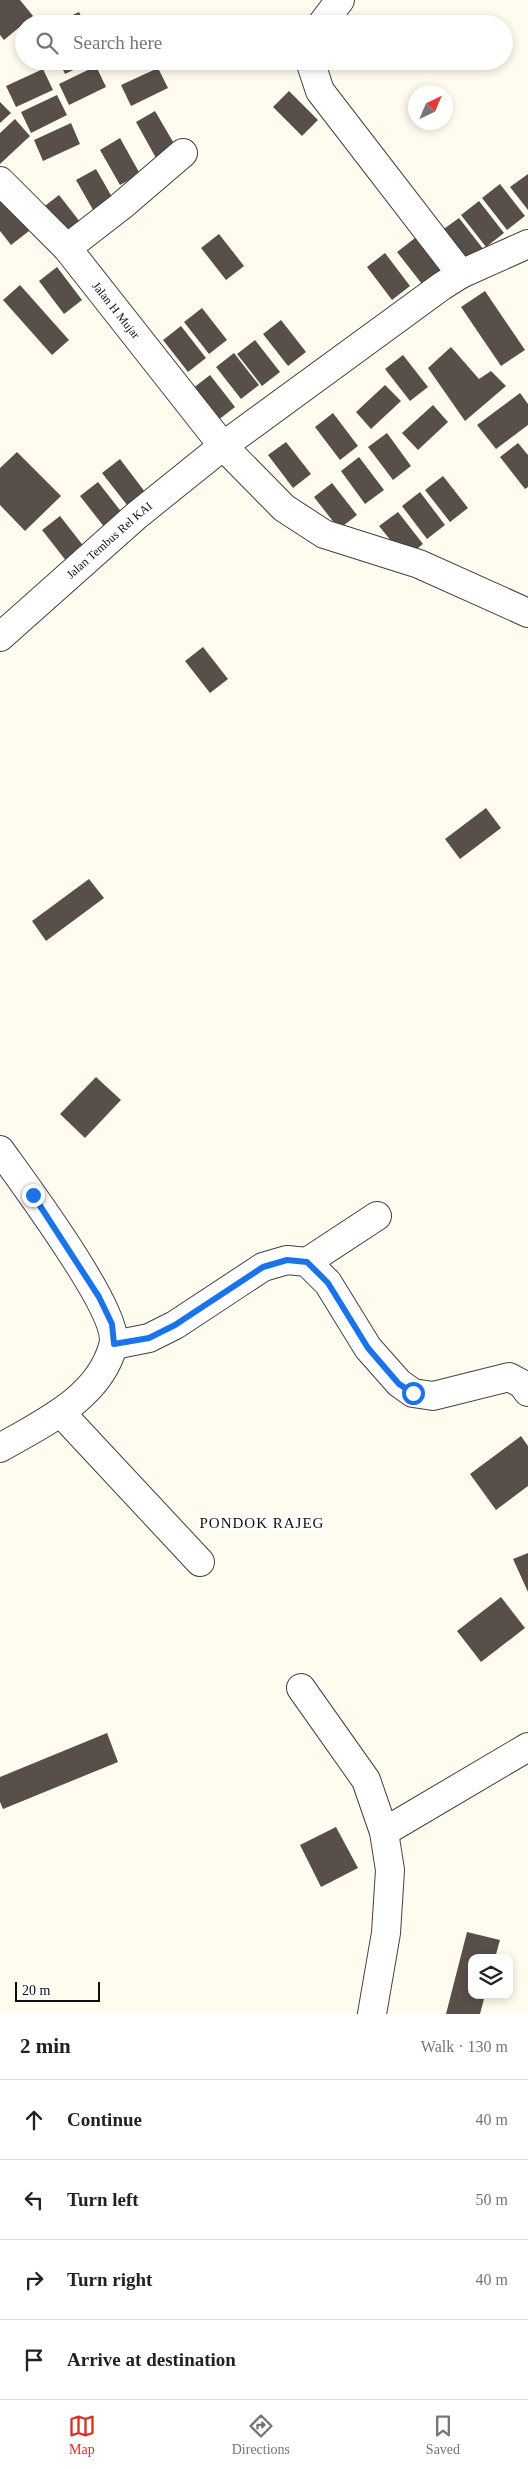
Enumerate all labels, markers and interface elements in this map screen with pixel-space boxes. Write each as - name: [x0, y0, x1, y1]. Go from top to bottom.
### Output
- search box: [15, 15, 513, 70]
- icon: search: [33, 29, 61, 57]
- text: Search here: [73, 32, 162, 53]
- north arrow: [408, 85, 453, 130]
- street label: Jalan H Mujar: [89, 279, 143, 342]
- street label: Jalan Tembus Rel KAI: [64, 499, 155, 582]
- route end: [22, 1184, 45, 1207]
- route start: [402, 1382, 425, 1405]
- district label: PONDOK RAJEG: [200, 1515, 324, 1531]
- map controls: [468, 1954, 513, 1999]
- button: layers: [468, 1954, 513, 1999]
- scale bar: [15, 1979, 100, 2002]
- text: 20 m: [22, 1983, 50, 1998]
- text: 2 min: [20, 2034, 71, 2058]
- text: Walk · 130 m: [421, 2038, 508, 2055]
- icon: ahead: [20, 2106, 48, 2134]
- text: Continue: [67, 2109, 142, 2130]
- text: 40 m: [476, 2111, 508, 2128]
- icon: left: [20, 2186, 48, 2214]
- text: Turn left: [67, 2189, 139, 2210]
- text: 50 m: [476, 2191, 508, 2208]
- icon: right: [20, 2266, 48, 2294]
- text: Turn right: [67, 2269, 152, 2290]
- text: 40 m: [476, 2271, 508, 2288]
- icon: arrive: [20, 2346, 48, 2374]
- text: Arrive at destination: [67, 2349, 236, 2370]
- tab: Map: [68, 2412, 96, 2458]
- tab: Directions: [232, 2412, 290, 2458]
- tab: Saved: [426, 2412, 460, 2458]

